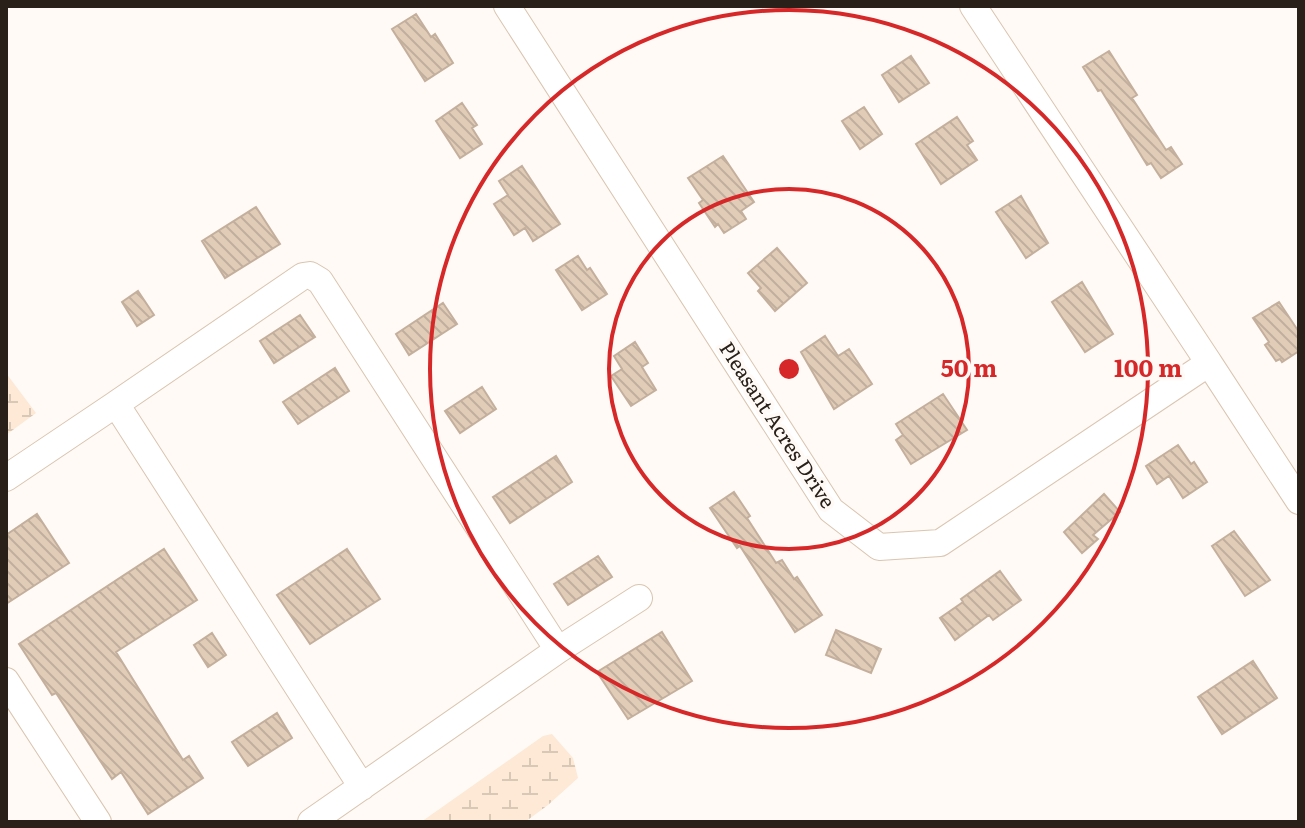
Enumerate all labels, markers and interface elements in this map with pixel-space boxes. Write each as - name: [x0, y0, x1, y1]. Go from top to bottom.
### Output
- street label: Pleasant Acres Drive: [713, 335, 844, 513]
- text: 50 m: [941, 349, 997, 384]
- text: 100 m: [1114, 349, 1182, 384]
- centre of rings: [775, 355, 803, 383]

